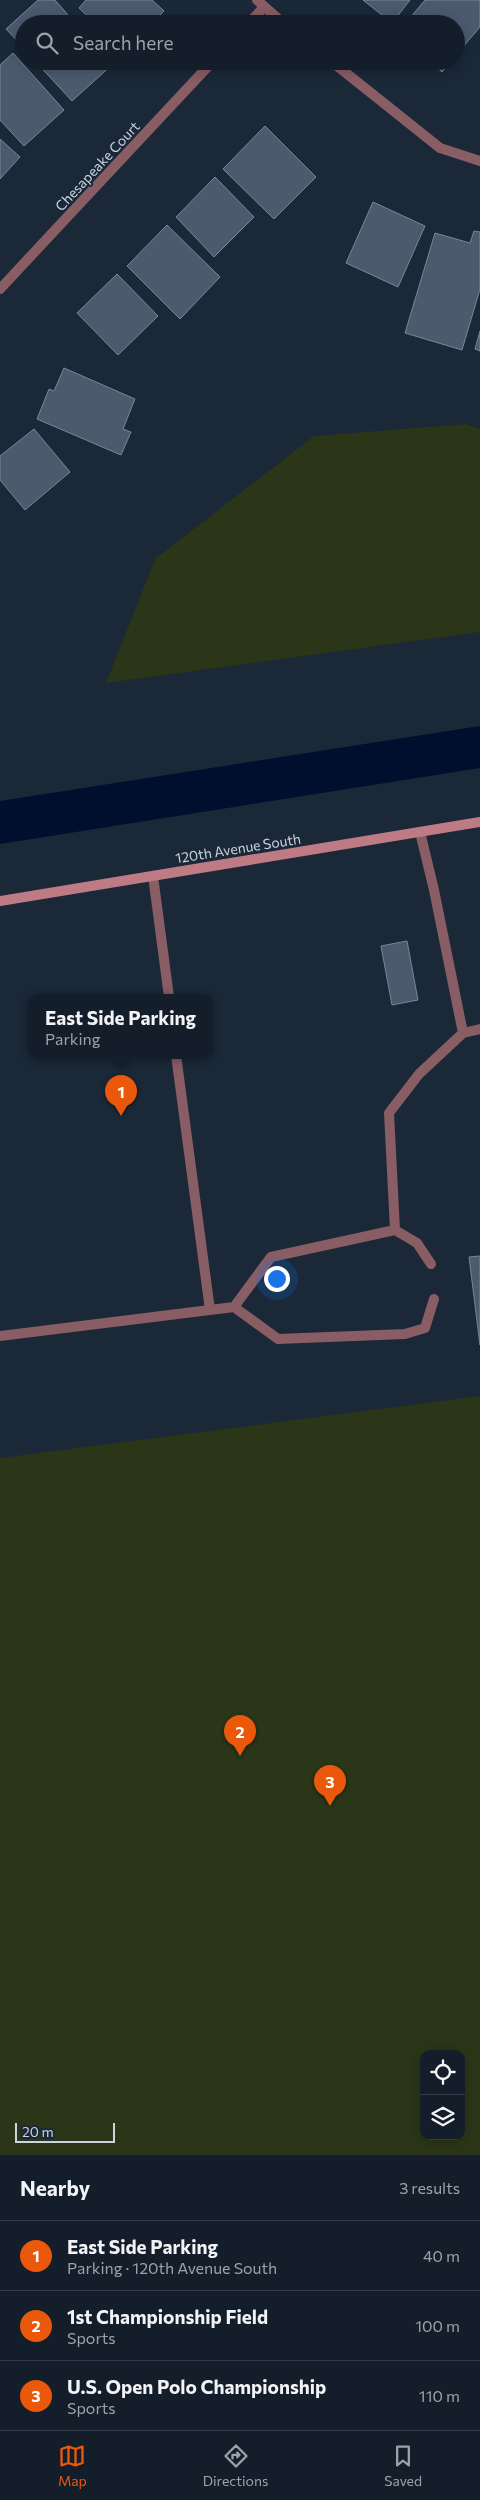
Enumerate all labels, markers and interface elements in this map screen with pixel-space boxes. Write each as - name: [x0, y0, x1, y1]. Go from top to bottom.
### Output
- search box: [15, 15, 465, 70]
- icon: search: [33, 29, 61, 57]
- text: Search here: [73, 31, 173, 54]
- street label: Chesapeake Court: [51, 118, 143, 214]
- street label: 120th Avenue South: [174, 830, 302, 866]
- popup: [28, 994, 213, 1059]
- text: East Side Parking: [45, 1006, 196, 1029]
- text: Parking: [45, 1029, 100, 1048]
- pin: 1: [105, 1075, 137, 1116]
- your location: [264, 1266, 290, 1292]
- pin: 2: [224, 1715, 256, 1756]
- pin: 3: [314, 1765, 346, 1806]
- map controls: [420, 2050, 465, 2140]
- button: locate: [420, 2050, 465, 2095]
- button: layers: [420, 2095, 465, 2140]
- scale bar: [15, 2120, 115, 2143]
- text: 20 m: [22, 2123, 54, 2140]
- text: Nearby: [20, 2175, 90, 2200]
- text: 3 results: [399, 2178, 460, 2197]
- text: East Side Parking: [67, 2235, 218, 2258]
- text: 1: [32, 2246, 40, 2265]
- text: 40 m: [423, 2246, 460, 2265]
- text: Parking · 120th Avenue South: [67, 2258, 277, 2277]
- text: 1st Championship Field: [67, 2305, 268, 2328]
- text: 2: [31, 2316, 41, 2335]
- text: 100 m: [415, 2316, 460, 2335]
- text: Sports: [67, 2328, 116, 2347]
- text: U.S. Open Polo Championship: [67, 2375, 326, 2398]
- text: 3: [31, 2386, 41, 2405]
- text: 110 m: [419, 2386, 460, 2405]
- text: Sports: [67, 2398, 116, 2417]
- tab: Map: [58, 2442, 87, 2489]
- tab: Directions: [203, 2442, 268, 2489]
- tab: Saved: [384, 2442, 422, 2489]

